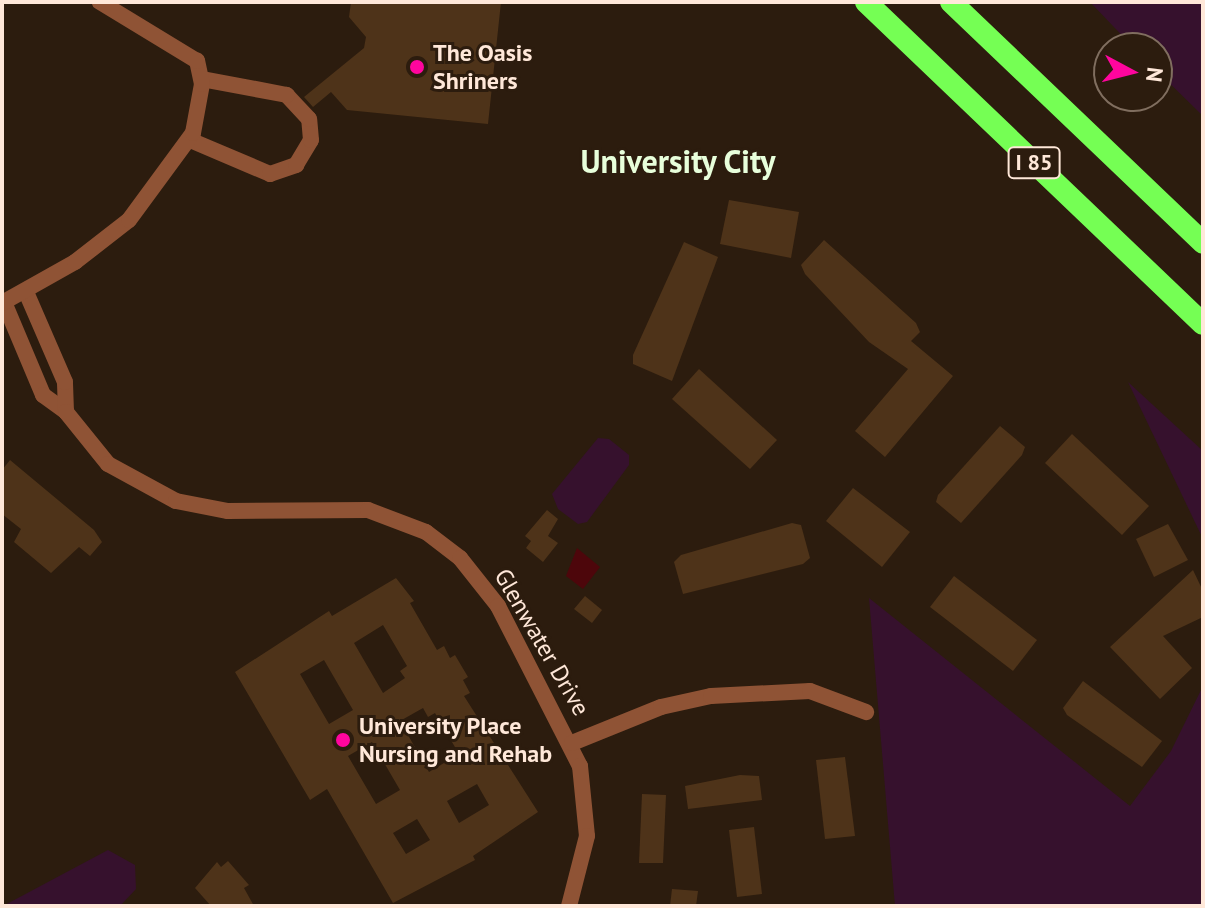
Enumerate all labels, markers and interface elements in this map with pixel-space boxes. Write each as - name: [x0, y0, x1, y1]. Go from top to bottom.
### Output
- north arrow: [1093, 32, 1173, 112]
- place label: The Oasis Shriners: [433, 39, 533, 95]
- marker: The Oasis Shriners: [408, 58, 426, 76]
- text: N: [1140, 66, 1170, 84]
- district label: University City: [580, 142, 776, 180]
- road number: I 85: [1006, 145, 1062, 181]
- street label: Glenwater Drive: [488, 563, 596, 721]
- place label: University Place Nursing and Rehab: [359, 712, 552, 768]
- marker: University Place Nursing and Rehab: [334, 731, 352, 749]

